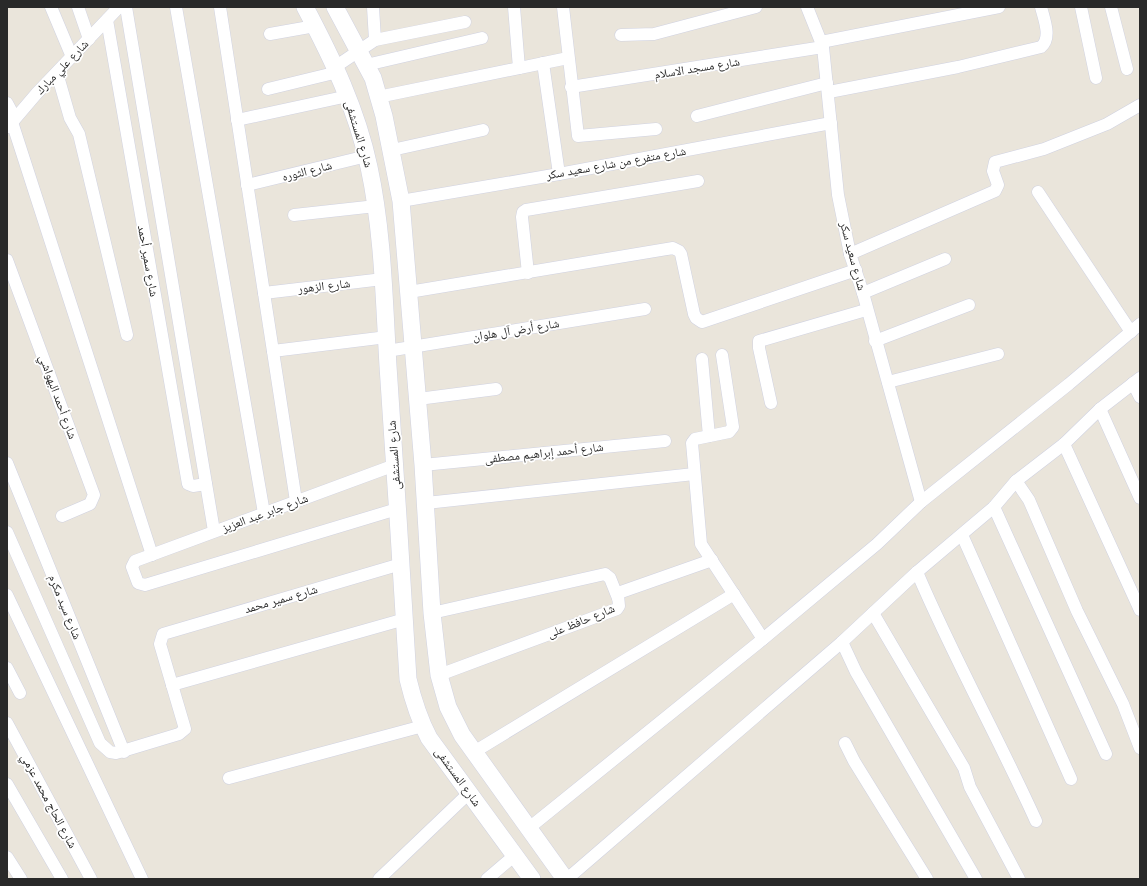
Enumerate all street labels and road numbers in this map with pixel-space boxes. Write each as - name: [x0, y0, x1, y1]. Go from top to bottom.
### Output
- street label: شارع علي مبارك: [32, 36, 94, 99]
- street label: شارع مسجد الاسلام: [653, 53, 741, 83]
- street label: شارع المستشفى: [341, 98, 377, 170]
- street label: شارع متفرع من شارع سعيد سكر: [544, 143, 687, 183]
- street label: شارع الثوره: [280, 157, 334, 185]
- street label: شارع سعيد سكر: [836, 219, 870, 292]
- street label: شارع سمير أحمد: [134, 224, 162, 298]
- street label: شارع الزهور: [296, 275, 351, 297]
- street label: شارع أرض آل هلوان: [471, 315, 561, 345]
- street label: شارع أحمد البهواشي: [33, 353, 81, 442]
- street label: شارع المستشفى: [384, 420, 404, 490]
- street label: شارع أحمد إبراهيم مصطفى: [484, 439, 604, 467]
- street label: شارع جابر عبد العزيز: [219, 490, 310, 536]
- street label: شارع سيد مكرم: [45, 572, 85, 642]
- street label: شارع سمير محمد: [243, 581, 320, 617]
- street label: شارع حافظ على: [545, 600, 617, 642]
- street label: شارع المستشفى: [431, 744, 485, 810]
- street label: شارع الحاج محمد عزمي: [15, 751, 81, 852]

